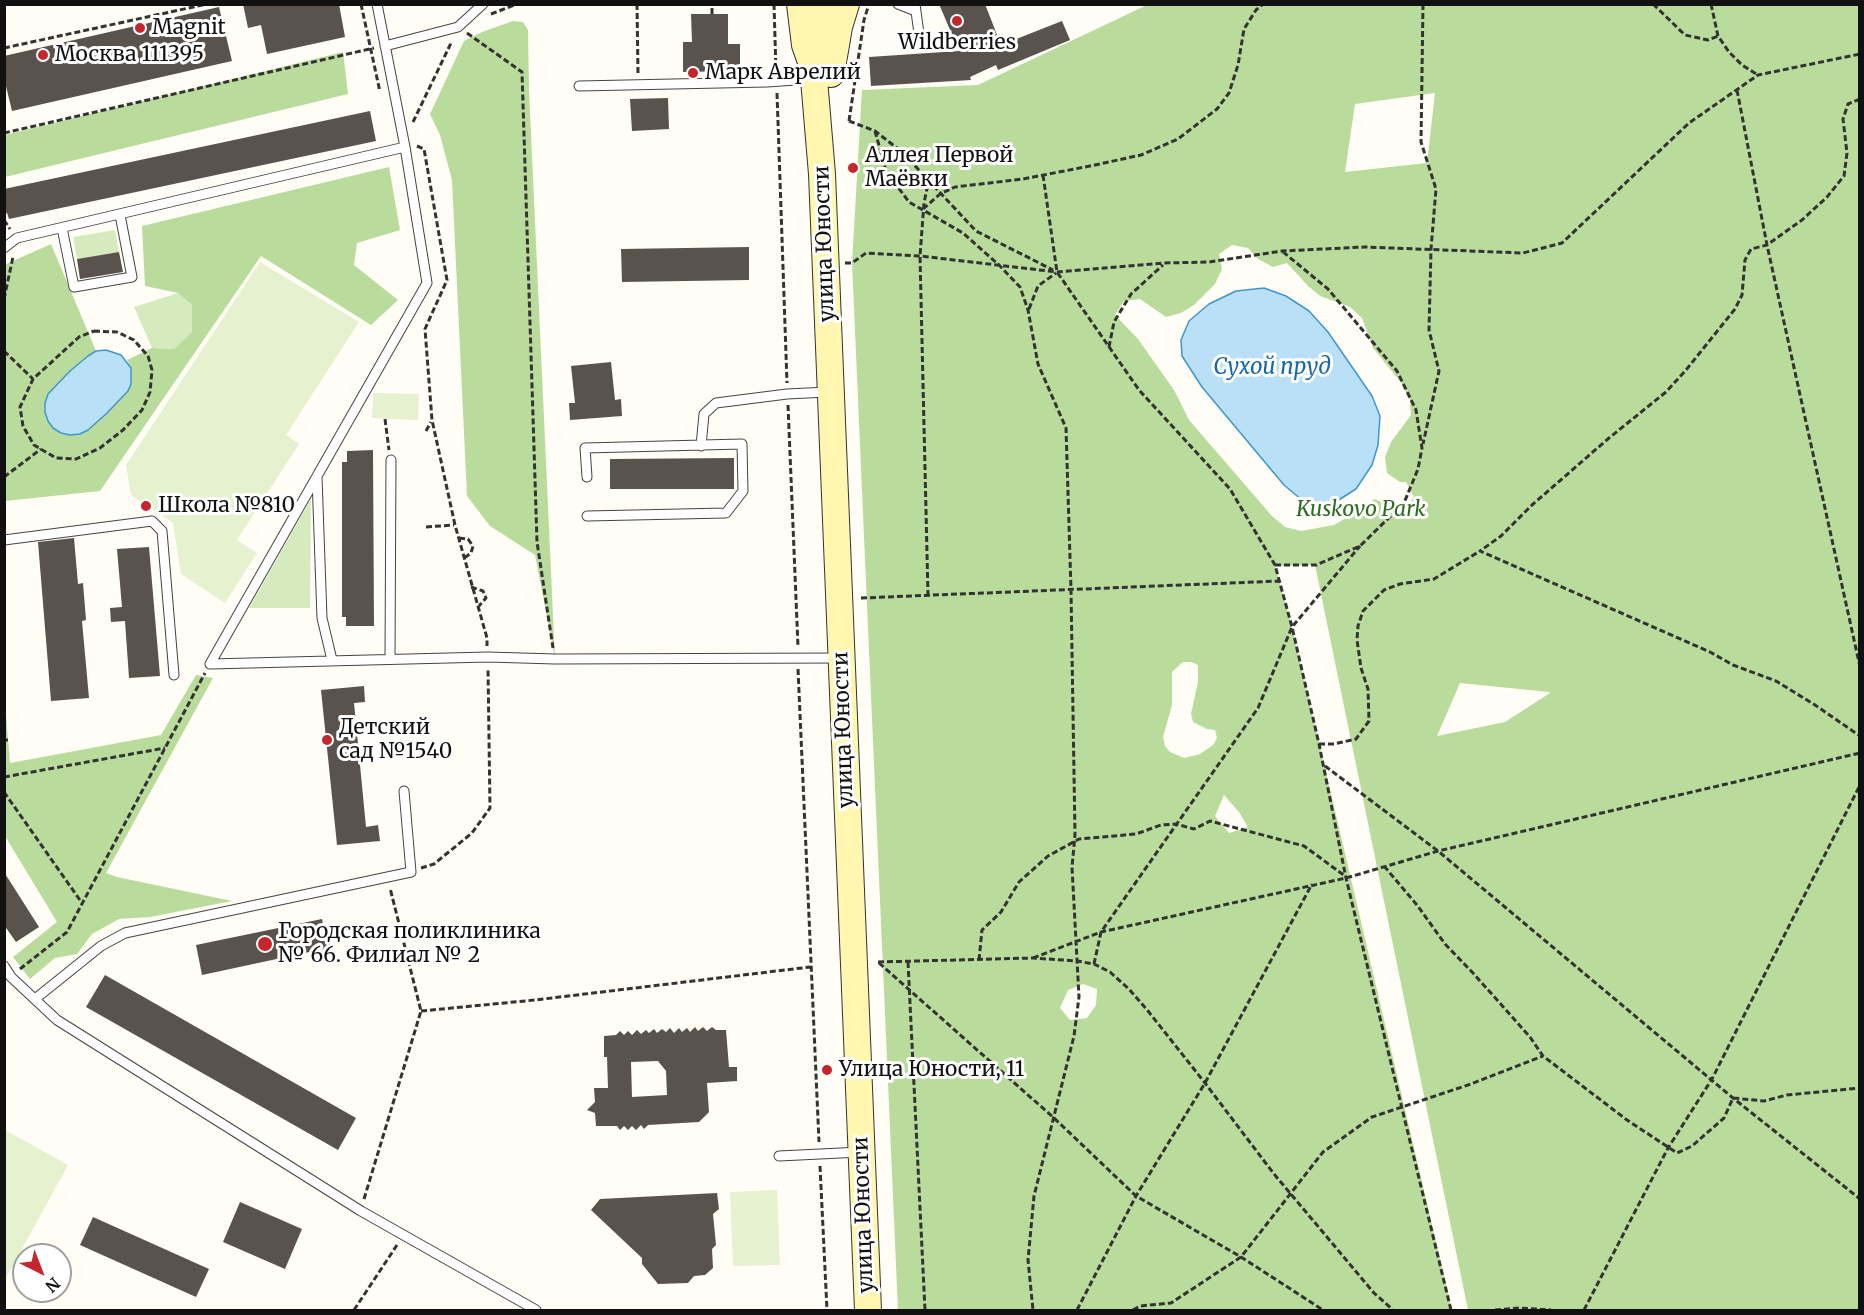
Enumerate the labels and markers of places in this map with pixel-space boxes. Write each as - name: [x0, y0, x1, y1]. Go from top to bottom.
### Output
- marker: Wildberries: [950, 14, 964, 28]
- place label: Magnit: [152, 15, 226, 41]
- marker: Magnit: [133, 21, 147, 35]
- place label: Wildberries: [898, 30, 1016, 56]
- place label: Москва 111395: [55, 42, 204, 68]
- marker: Москва 111395: [36, 48, 50, 62]
- place label: Марк Аврелий: [705, 60, 861, 86]
- marker: Марк Аврелий: [686, 66, 700, 80]
- place label: Аллея Первой Маёвки: [865, 143, 1014, 193]
- marker: Аллея Первой Маёвки: [846, 161, 860, 175]
- place label: Школа №810: [158, 493, 295, 519]
- marker: Школа №810: [139, 499, 153, 513]
- place label: Детский сад №1540: [339, 715, 452, 765]
- marker: Детский сад №1540: [320, 733, 334, 747]
- place label: Городская поликлиника № 66. Филиал № 2: [278, 919, 541, 969]
- marker: Городская поликлиника № 66. Филиал № 2: [256, 935, 274, 953]
- place label: Улица Юности, 11: [839, 1057, 1024, 1083]
- marker: Улица Юности, 11: [820, 1063, 834, 1077]

